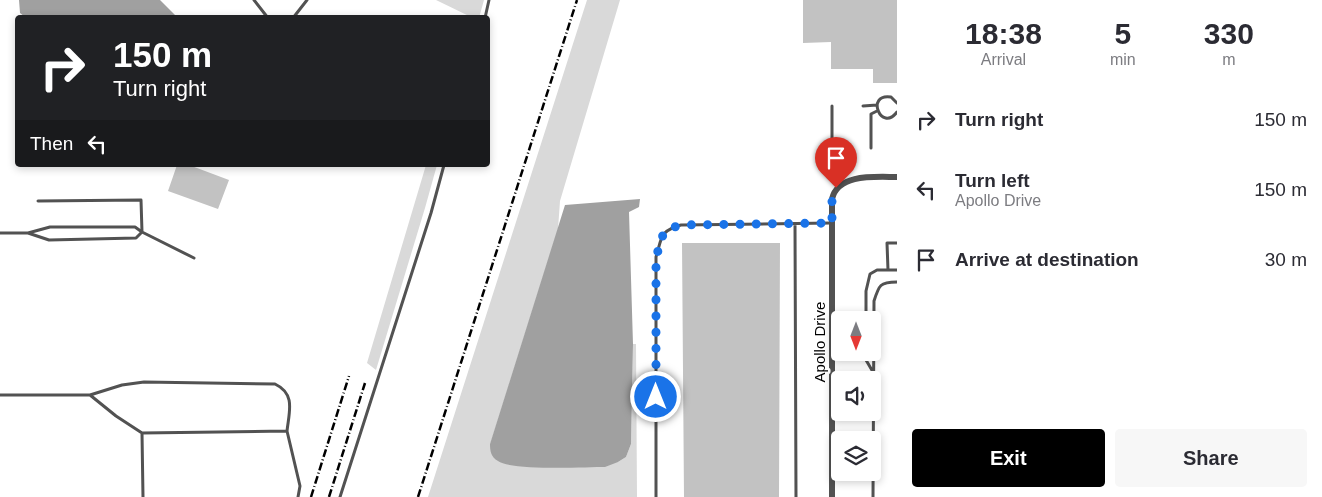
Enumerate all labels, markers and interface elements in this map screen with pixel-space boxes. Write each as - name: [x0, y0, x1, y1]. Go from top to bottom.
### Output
- text: 18:38: [965, 17, 1042, 50]
- text: 5: [1114, 17, 1131, 50]
- text: 330: [1204, 17, 1254, 50]
- icon: right: [30, 35, 95, 100]
- text: 150 m: [113, 35, 212, 74]
- text: Arrival: [981, 51, 1026, 68]
- text: min: [1110, 51, 1136, 68]
- text: m: [1222, 51, 1235, 68]
- text: Turn right: [113, 76, 206, 101]
- icon: right: [912, 106, 940, 134]
- text: Turn right: [955, 109, 1043, 130]
- text: 150 m: [1254, 109, 1307, 130]
- icon: left: [83, 130, 111, 158]
- text: Then: [30, 133, 73, 154]
- pin: [815, 137, 857, 188]
- icon: arrive: [822, 144, 850, 172]
- text: Turn left: [955, 170, 1030, 191]
- icon: left: [912, 176, 940, 204]
- text: 150 m: [1254, 179, 1307, 200]
- text: Apollo Drive: [955, 192, 1041, 209]
- icon: arrive: [912, 246, 940, 274]
- text: Arrive at destination: [955, 249, 1139, 270]
- text: 30 m: [1265, 249, 1307, 270]
- street label: Apollo Drive: [811, 302, 828, 382]
- north arrow: [831, 311, 881, 361]
- map controls: [831, 311, 881, 481]
- position arrow: [629, 370, 681, 422]
- button: sound: [831, 371, 881, 421]
- button: Exit: [912, 429, 1105, 487]
- button: Share: [1115, 429, 1307, 487]
- button: layers: [831, 431, 881, 481]

